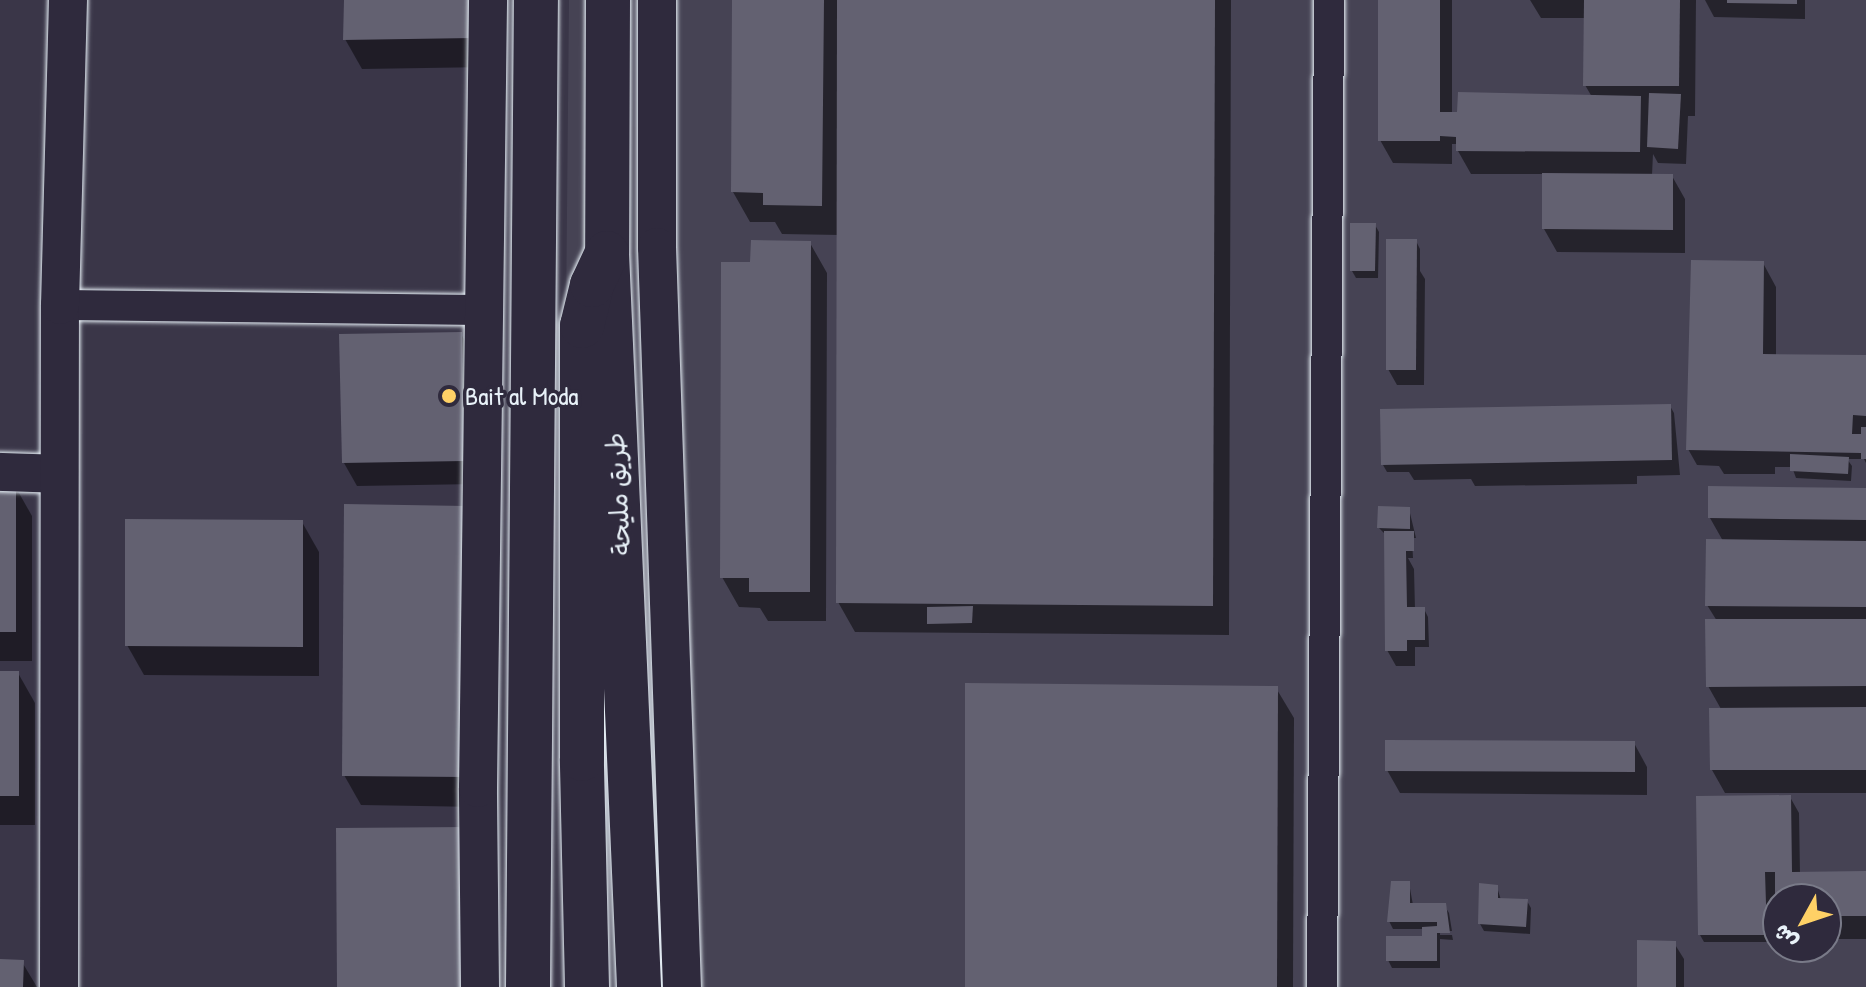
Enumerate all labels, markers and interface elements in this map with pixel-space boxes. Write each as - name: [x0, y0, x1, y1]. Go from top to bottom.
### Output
- place label: Bait al Moda: [465, 380, 578, 412]
- marker: Bait al Moda: [440, 387, 458, 405]
- street label: طريق مليحة: [599, 432, 637, 556]
- north arrow: [1762, 883, 1842, 963]
- text: ش: [1766, 918, 1804, 956]

